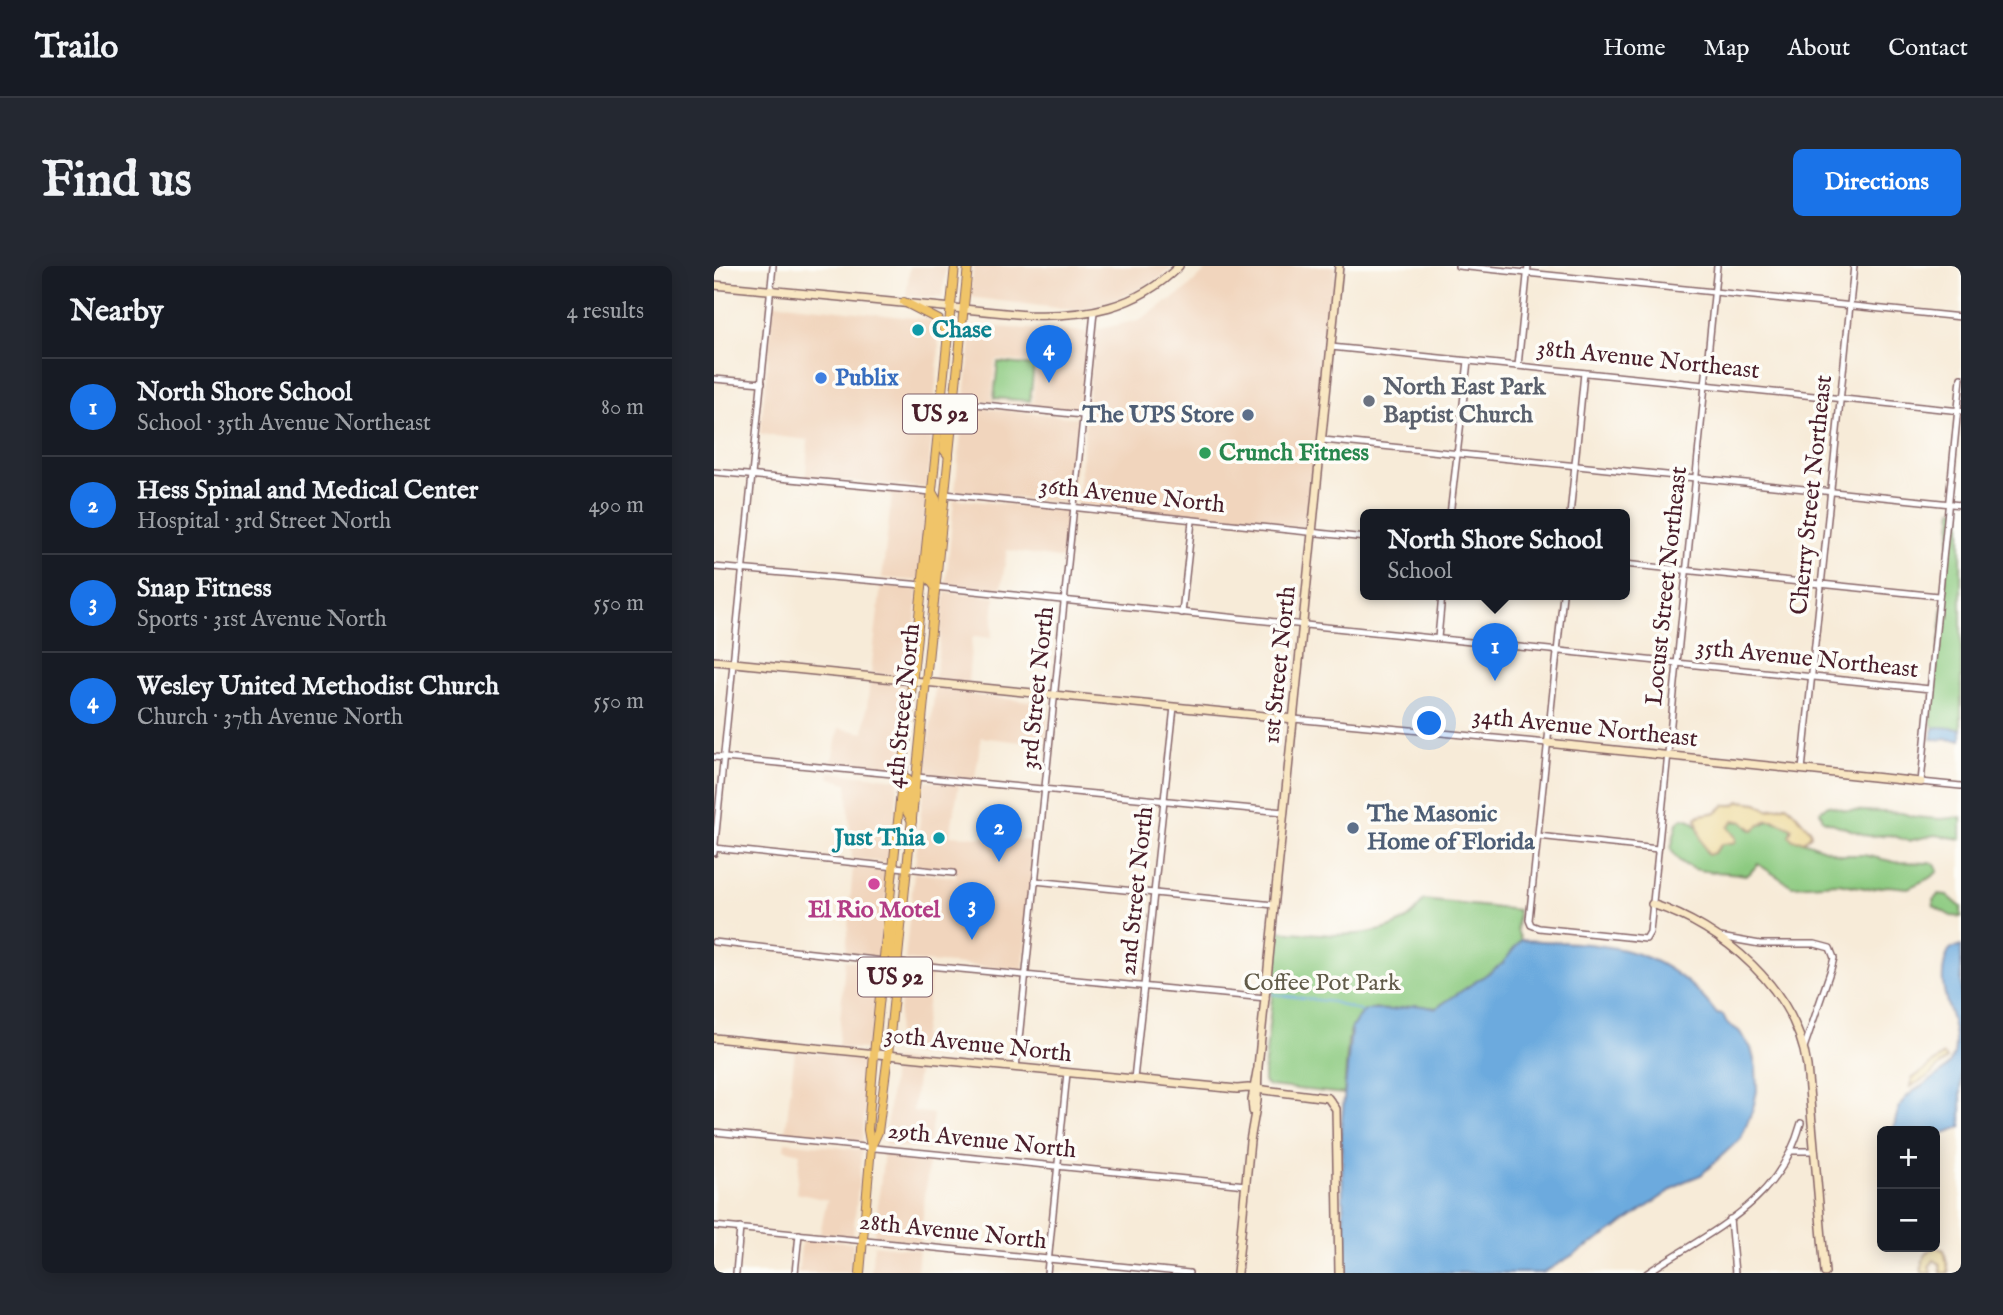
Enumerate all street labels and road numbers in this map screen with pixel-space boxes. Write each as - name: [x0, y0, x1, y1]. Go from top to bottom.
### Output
- street label: 38th Avenue Northeast: [1535, 333, 1761, 387]
- street label: Cherry Street Northeast: [1784, 373, 1840, 617]
- road number: US 92: [903, 394, 977, 434]
- street label: Locust Street Northeast: [1639, 465, 1695, 707]
- street label: 36th Avenue North: [1038, 471, 1227, 521]
- street label: 1st Street North: [1256, 584, 1304, 745]
- street label: 3rd Street North: [1014, 605, 1062, 771]
- street label: 4th Street North: [880, 622, 928, 790]
- street label: 35th Avenue Northeast: [1694, 632, 1920, 686]
- street label: 34th Avenue Northeast: [1471, 701, 1699, 755]
- street label: 2nd Street North: [1113, 805, 1161, 977]
- road number: US 92: [858, 958, 932, 996]
- street label: 30th Avenue North: [883, 1020, 1074, 1070]
- street label: 29th Avenue North: [886, 1116, 1078, 1166]
- street label: 28th Avenue North: [858, 1207, 1048, 1257]

